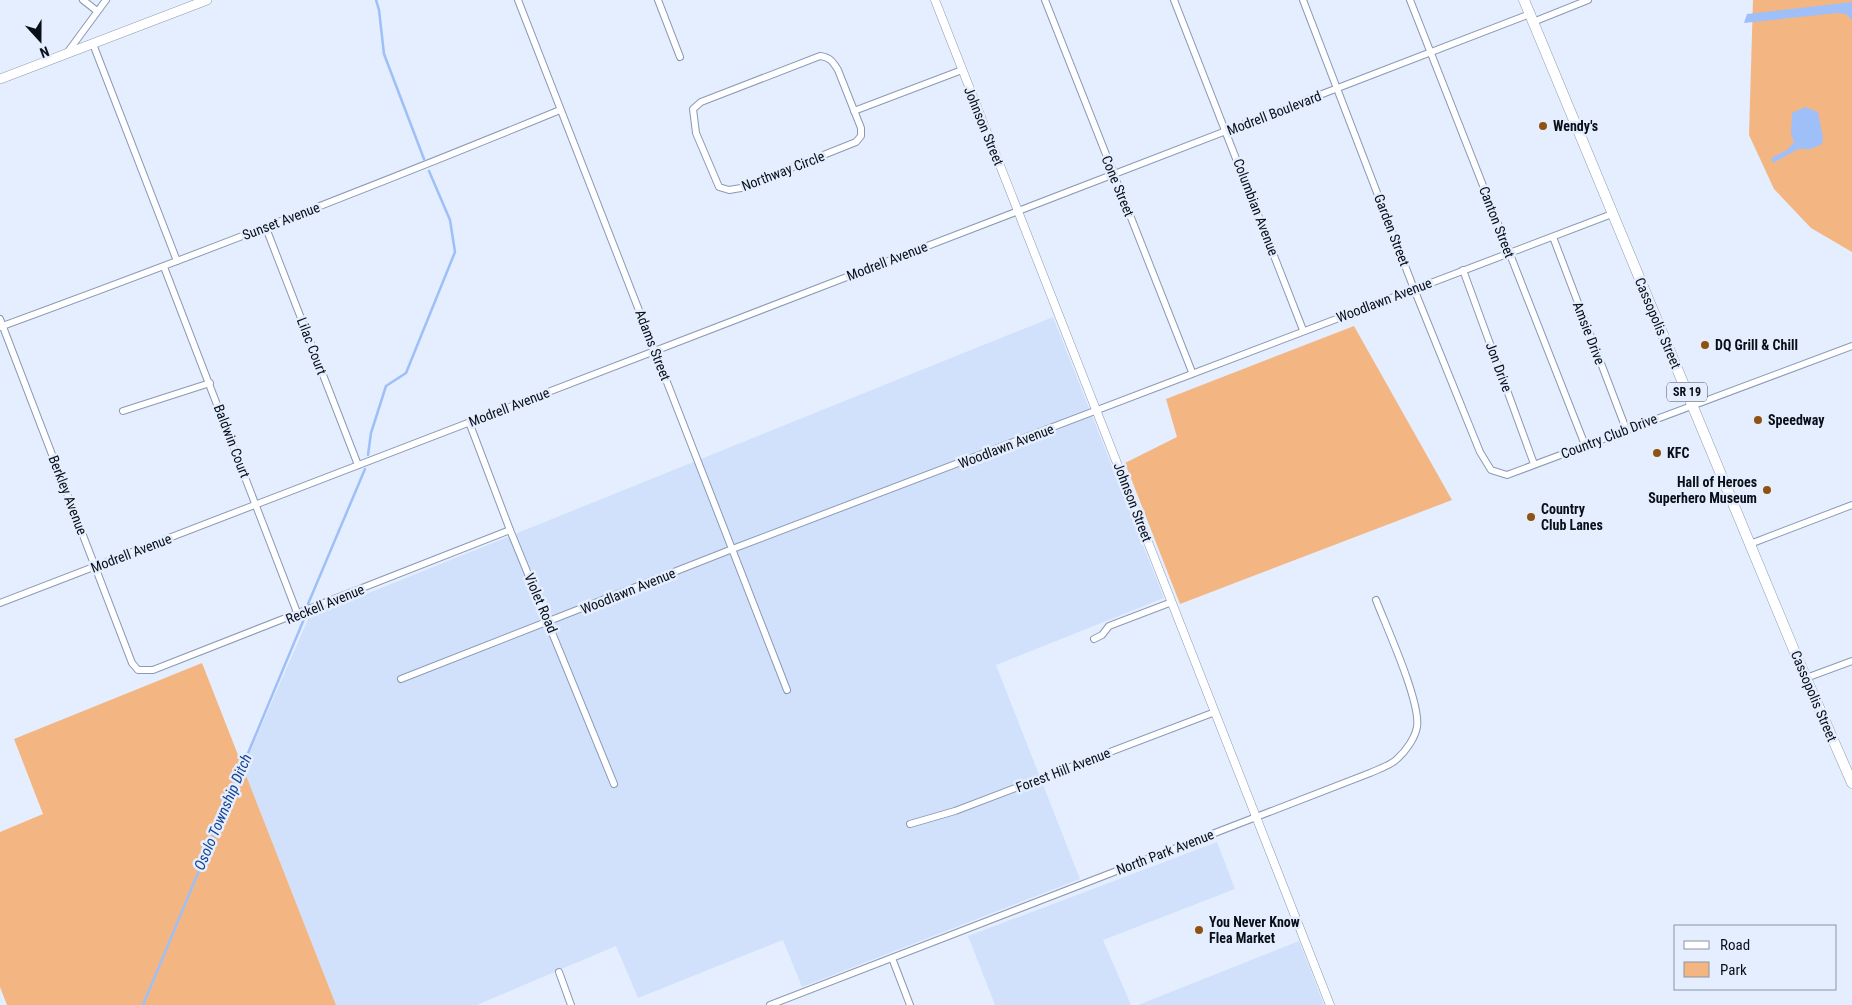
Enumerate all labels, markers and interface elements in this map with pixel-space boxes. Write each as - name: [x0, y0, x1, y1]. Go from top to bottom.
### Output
- north arrow: [15, 15, 65, 65]
- text: N: [38, 43, 52, 61]
- street label: Johnson Street: [961, 84, 1007, 168]
- street label: Modrell Boulevard: [1225, 88, 1323, 138]
- place label: Wendy's: [1553, 118, 1598, 134]
- marker: Wendy's: [1537, 120, 1549, 132]
- street label: Northway Circle: [739, 148, 827, 194]
- street label: Cone Street: [1099, 153, 1137, 219]
- street label: Columbian Avenue: [1230, 156, 1282, 258]
- street label: Canton Street: [1476, 184, 1518, 260]
- street label: Garden Street: [1371, 192, 1413, 268]
- street label: Sunset Avenue: [240, 199, 322, 243]
- street label: Modrell Avenue: [844, 238, 930, 284]
- street label: Woodlawn Avenue: [1334, 274, 1434, 326]
- street label: Cassopolis Street: [1632, 275, 1684, 371]
- street label: Amsie Drive: [1570, 299, 1608, 367]
- street label: Adams Street: [632, 307, 674, 383]
- street label: Lilac Court: [294, 315, 330, 377]
- place label: DQ Grill & Chill: [1715, 337, 1798, 353]
- marker: DQ Grill & Chill: [1699, 339, 1711, 351]
- street label: Jon Drive: [1483, 340, 1516, 394]
- road number: SR 19: [1667, 382, 1707, 402]
- street label: Modrell Avenue: [466, 384, 552, 430]
- street label: Baldwin Court: [211, 402, 253, 480]
- street label: Country Club Drive: [1558, 410, 1660, 462]
- place label: Speedway: [1768, 412, 1825, 428]
- marker: Speedway: [1752, 414, 1764, 426]
- street label: Woodlawn Avenue: [956, 420, 1056, 472]
- place label: KFC: [1667, 445, 1689, 461]
- marker: KFC: [1651, 447, 1663, 459]
- street label: Berkley Avenue: [46, 453, 91, 537]
- street label: Johnson Street: [1111, 460, 1155, 544]
- place label: Hall of Heroes Superhero Museum: [1648, 474, 1757, 506]
- marker: Hall of Heroes Superhero Museum: [1761, 484, 1773, 496]
- place label: Country Club Lanes: [1541, 501, 1603, 533]
- marker: Country Club Lanes: [1525, 511, 1537, 523]
- street label: Modrell Avenue: [88, 530, 174, 576]
- street label: Woodlawn Avenue: [578, 565, 678, 617]
- street label: Violet Road: [521, 571, 561, 635]
- street label: Reckell Avenue: [283, 581, 367, 627]
- street label: Cassopolis Street: [1788, 648, 1840, 744]
- street label: Forest Hill Avenue: [1013, 744, 1113, 795]
- water label: Osolo Township Ditch: [190, 751, 256, 873]
- street label: North Park Avenue: [1114, 826, 1216, 878]
- place label: You Never Know Flea Market: [1209, 914, 1300, 946]
- marker: You Never Know Flea Market: [1193, 924, 1205, 936]
- legend: [1674, 925, 1837, 990]
- text: Road: [1720, 936, 1750, 954]
- text: Park: [1720, 961, 1747, 979]

